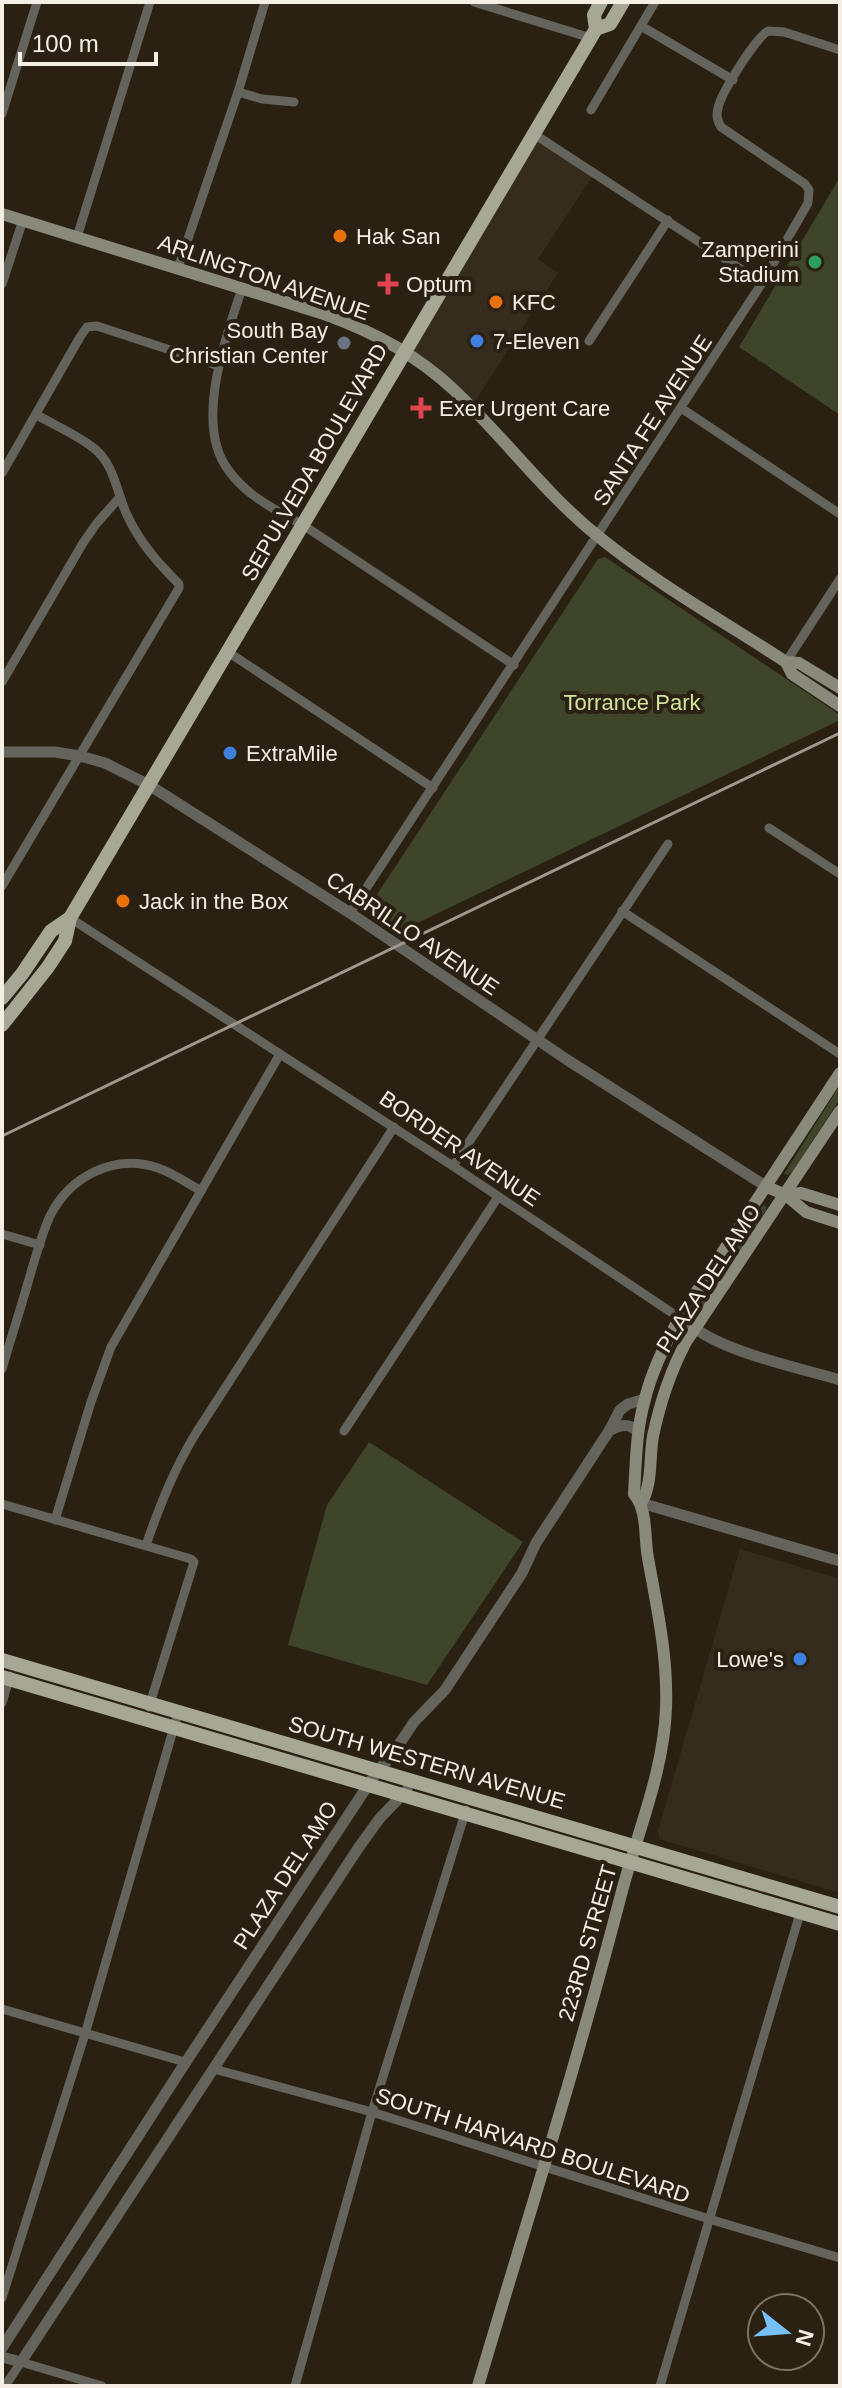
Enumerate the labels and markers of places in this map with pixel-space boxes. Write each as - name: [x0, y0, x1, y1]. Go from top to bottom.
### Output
- place label: Hak San: [356, 224, 440, 249]
- marker: Hak San: [331, 227, 349, 245]
- place label: Zamperini Stadium: [701, 237, 799, 287]
- marker: Zamperini Stadium: [806, 253, 824, 271]
- place label: Optum: [406, 272, 472, 297]
- marker: Optum: [377, 273, 399, 295]
- place label: KFC: [512, 290, 556, 315]
- marker: KFC: [487, 293, 505, 311]
- place label: South Bay Christian Center: [169, 318, 328, 368]
- place label: 7-Eleven: [493, 329, 580, 354]
- marker: 7-Eleven: [468, 332, 486, 350]
- marker: South Bay Christian Center: [335, 334, 353, 352]
- place label: Exer Urgent Care: [439, 396, 610, 421]
- marker: Exer Urgent Care: [410, 397, 432, 419]
- place label: ExtraMile: [246, 741, 338, 766]
- marker: ExtraMile: [221, 744, 239, 762]
- place label: Jack in the Box: [139, 889, 288, 914]
- marker: Jack in the Box: [114, 892, 132, 910]
- place label: Lowe's: [716, 1647, 784, 1672]
- marker: Lowe's: [791, 1650, 809, 1668]

